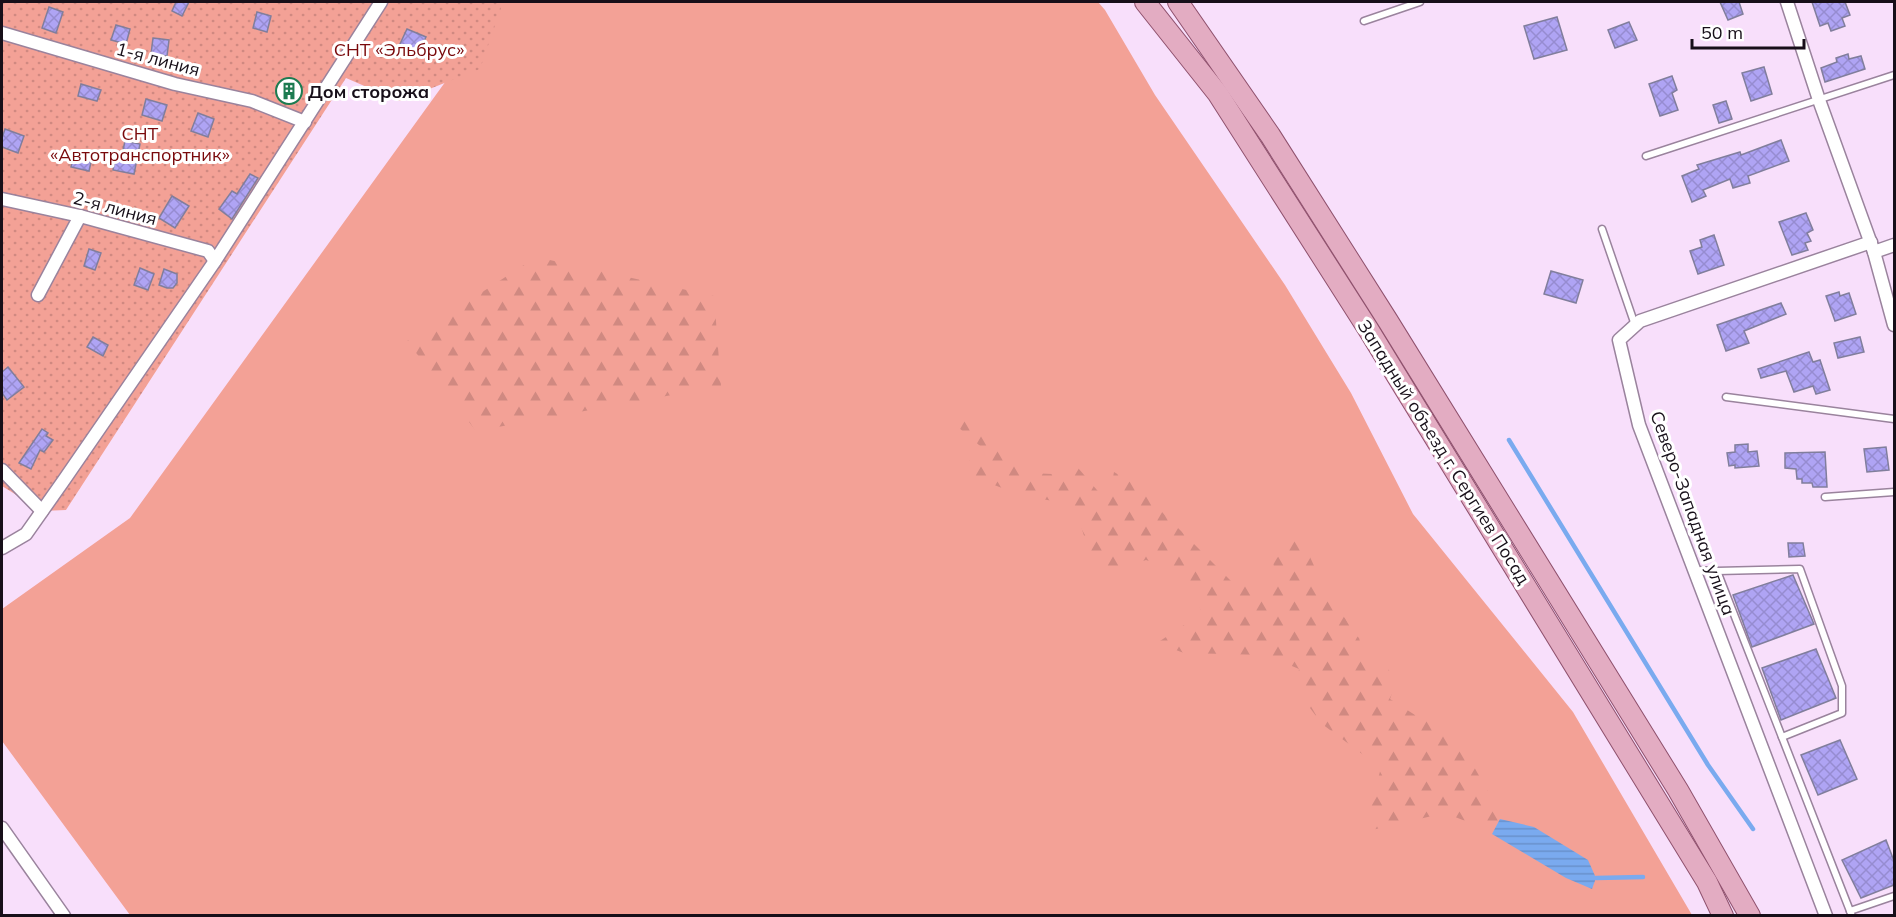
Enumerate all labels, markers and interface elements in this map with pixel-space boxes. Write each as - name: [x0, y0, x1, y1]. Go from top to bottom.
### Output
- scale bar: [1692, 12, 1804, 50]
- text: 50 m: [1701, 21, 1743, 44]
- street label: 1-я линия: [114, 37, 202, 81]
- park label: СНТ «Эльбрус»: [334, 38, 464, 61]
- building icon: Дом сторожа: [274, 76, 304, 106]
- place label: Дом сторожа: [308, 80, 429, 103]
- park label: СНТ «Автотранспортник»: [50, 122, 230, 166]
- street label: 2-я линия: [71, 186, 159, 230]
- street label: Западный объезд г. Сергиев Посад: [1353, 315, 1535, 589]
- street label: Северо-Западная улица: [1645, 408, 1741, 618]

